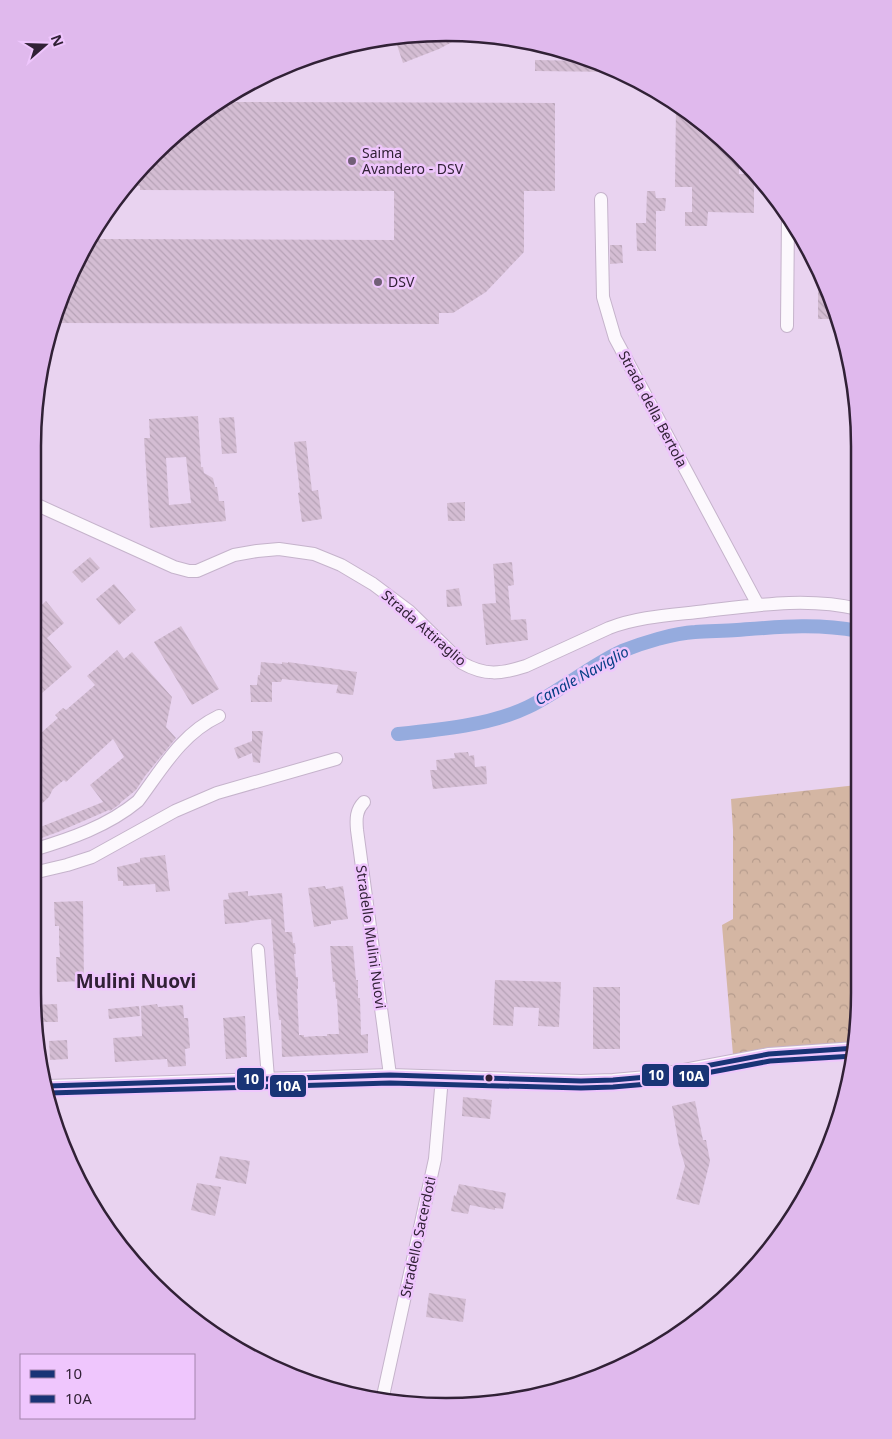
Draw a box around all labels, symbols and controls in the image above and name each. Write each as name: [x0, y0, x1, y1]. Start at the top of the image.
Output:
north arrow: [20, 20, 70, 70]
text: N: [47, 32, 69, 49]
place label: Saima Avandero - DSV: [362, 143, 464, 178]
marker: Saima Avandero - DSV: [346, 155, 358, 167]
place label: DSV: [388, 272, 415, 291]
marker: DSV: [372, 276, 384, 288]
street label: Strada della Bertola: [615, 347, 692, 470]
street label: Strada Attiraglio: [378, 586, 471, 670]
water label: Canale Naviglio: [531, 641, 632, 709]
street label: Stradello Mulini Nuovi: [352, 864, 391, 1010]
district label: Mulini Nuovi: [76, 968, 196, 994]
line badge: 10: [641, 1063, 670, 1087]
line badge: 10A: [672, 1064, 710, 1088]
text: 10: [648, 1065, 664, 1084]
text: 10A: [678, 1066, 704, 1085]
line badge: 10: [236, 1067, 265, 1091]
text: 10: [243, 1069, 259, 1088]
unlabelled marker: [484, 1073, 494, 1083]
line badge: 10A: [269, 1074, 307, 1098]
text: 10A: [275, 1076, 301, 1095]
street label: Stradello Sacerdoti: [395, 1175, 440, 1299]
legend: [20, 1354, 195, 1419]
text: 10: [65, 1363, 82, 1383]
text: 10A: [65, 1388, 92, 1408]

